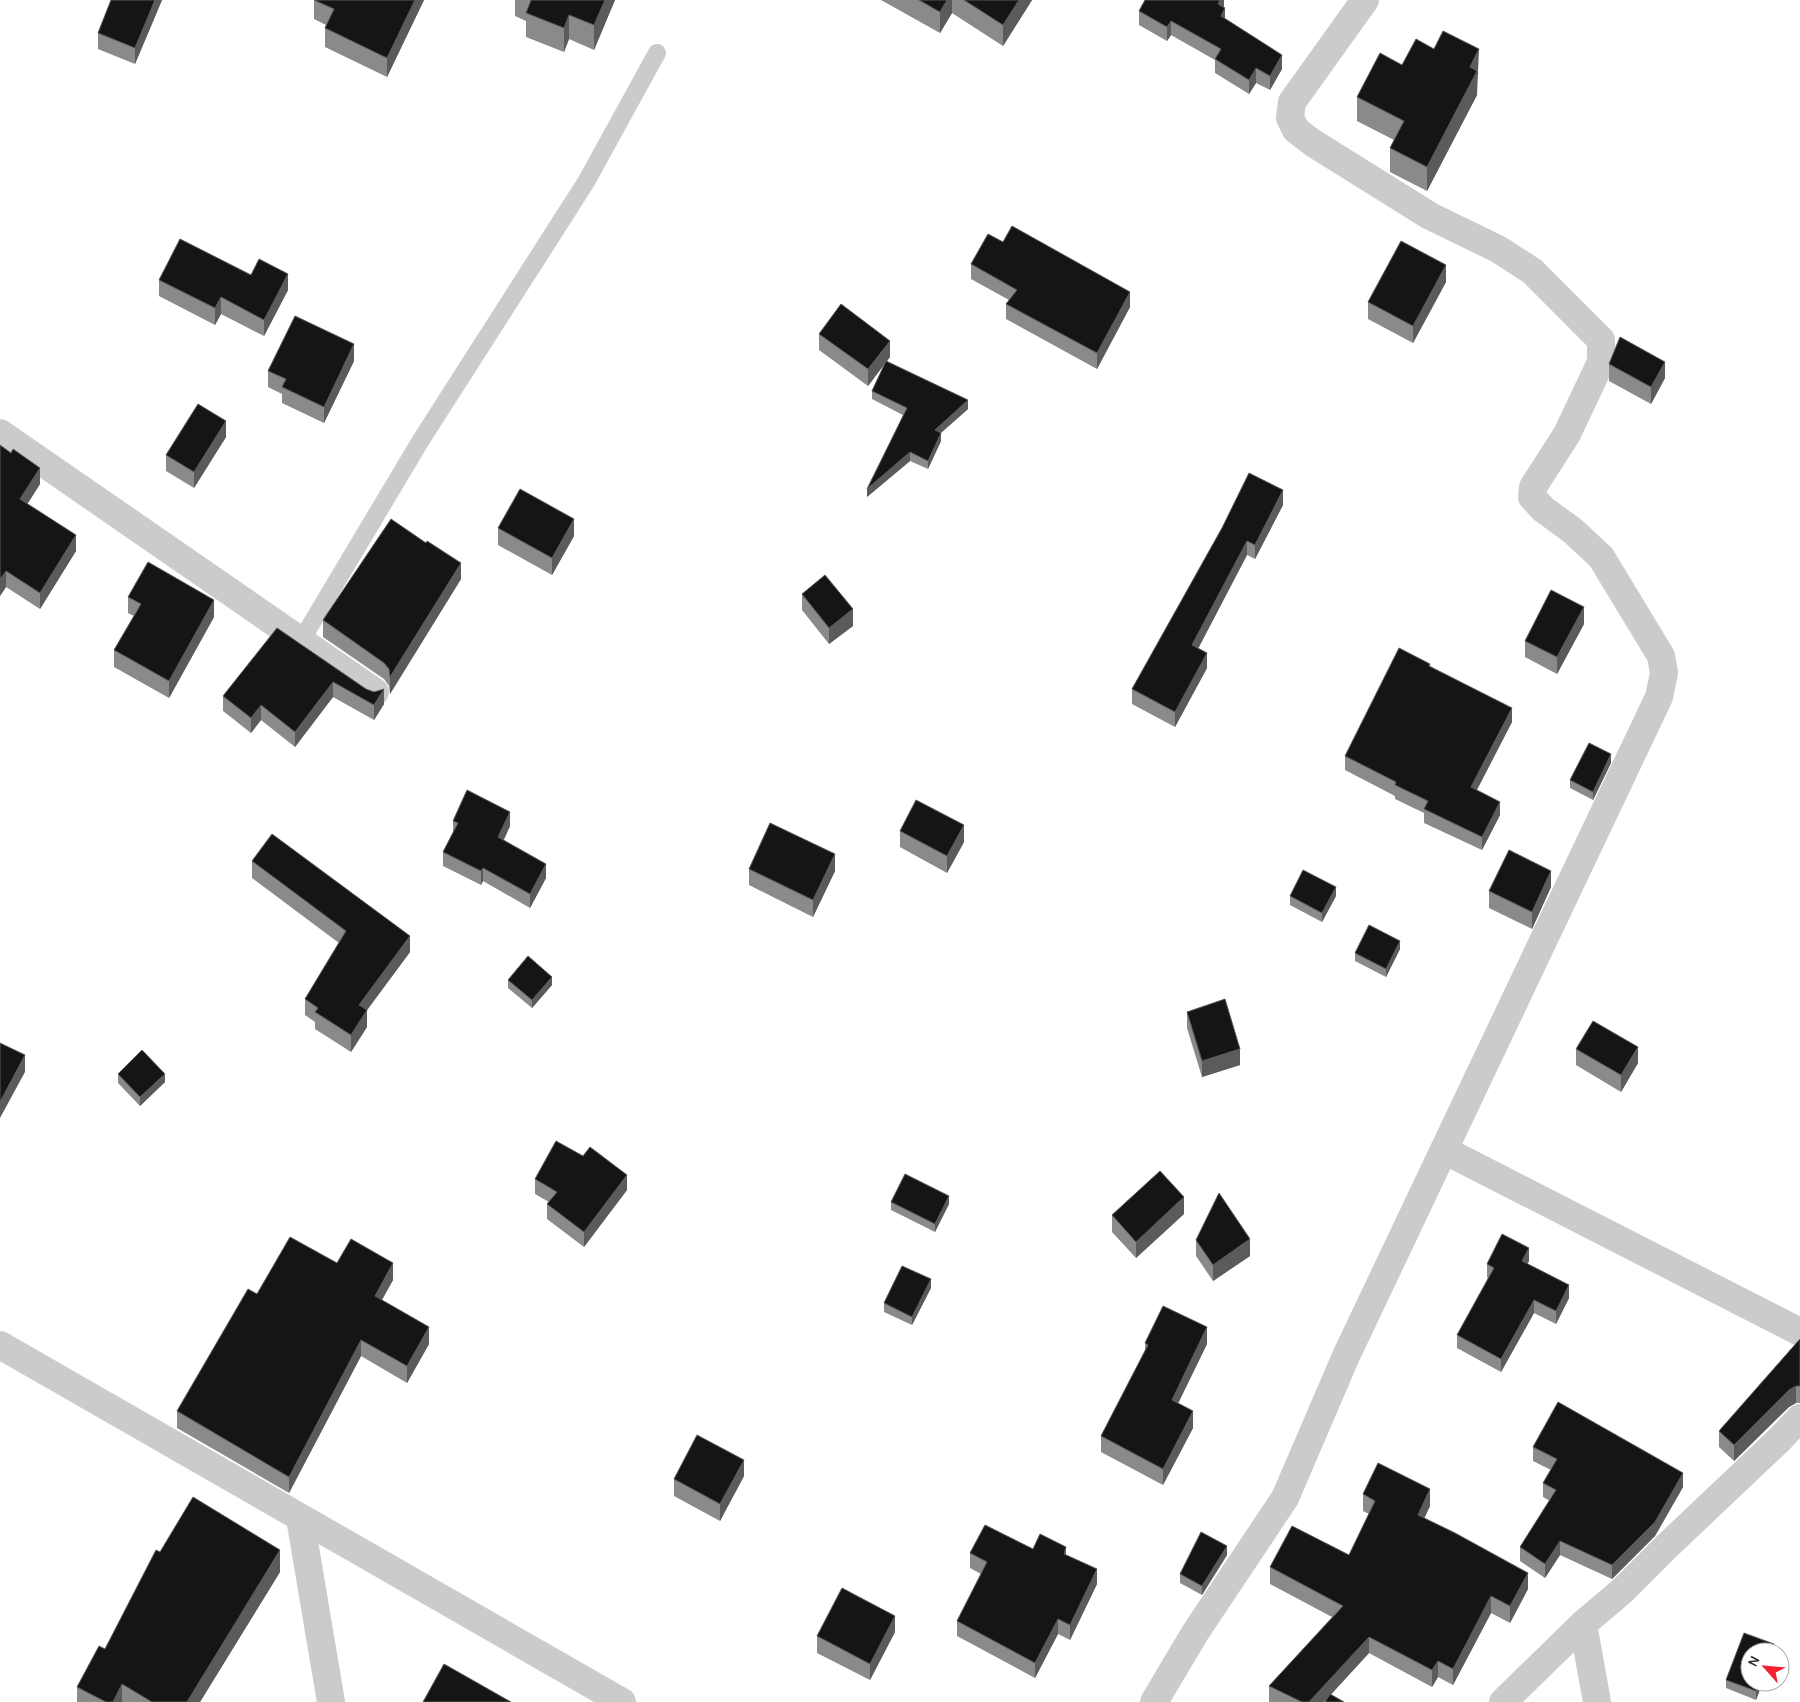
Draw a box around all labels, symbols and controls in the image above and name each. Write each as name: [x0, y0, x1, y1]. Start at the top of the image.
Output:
north arrow: [1740, 1642, 1790, 1692]
text: N: [1744, 1653, 1764, 1670]

